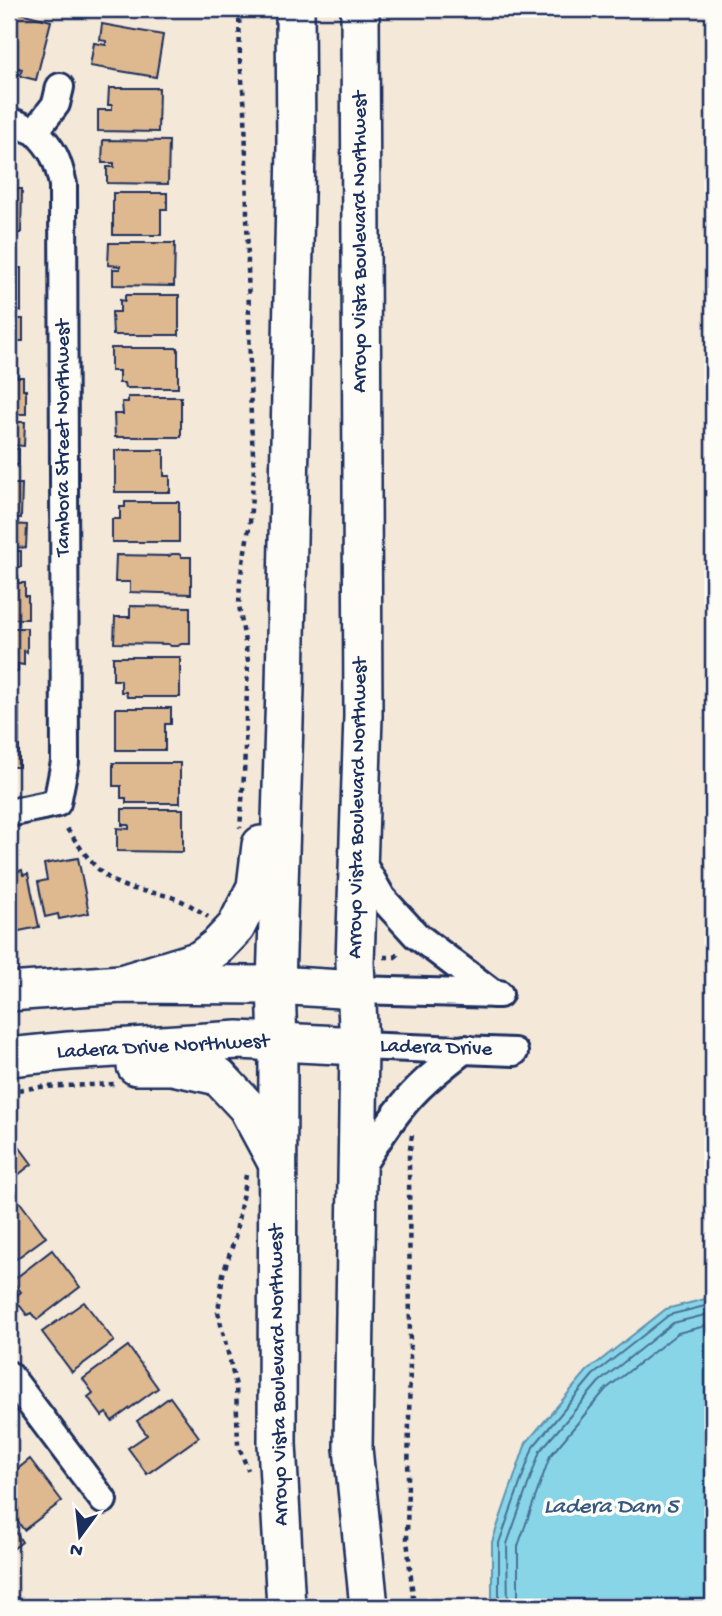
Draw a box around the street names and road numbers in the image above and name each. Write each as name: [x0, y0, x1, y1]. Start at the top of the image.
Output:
street label: Arroyo Vista Boulevard Northwest: [349, 89, 374, 393]
street label: Tambora Street Northwest: [52, 317, 77, 557]
street label: Arroyo Vista Boulevard Northwest: [344, 655, 374, 959]
street label: Ladera Drive Northwest: [56, 1030, 272, 1066]
street label: Ladera Drive: [379, 1035, 494, 1063]
street label: Arroyo Vista Boulevard Northwest: [265, 1222, 295, 1526]

